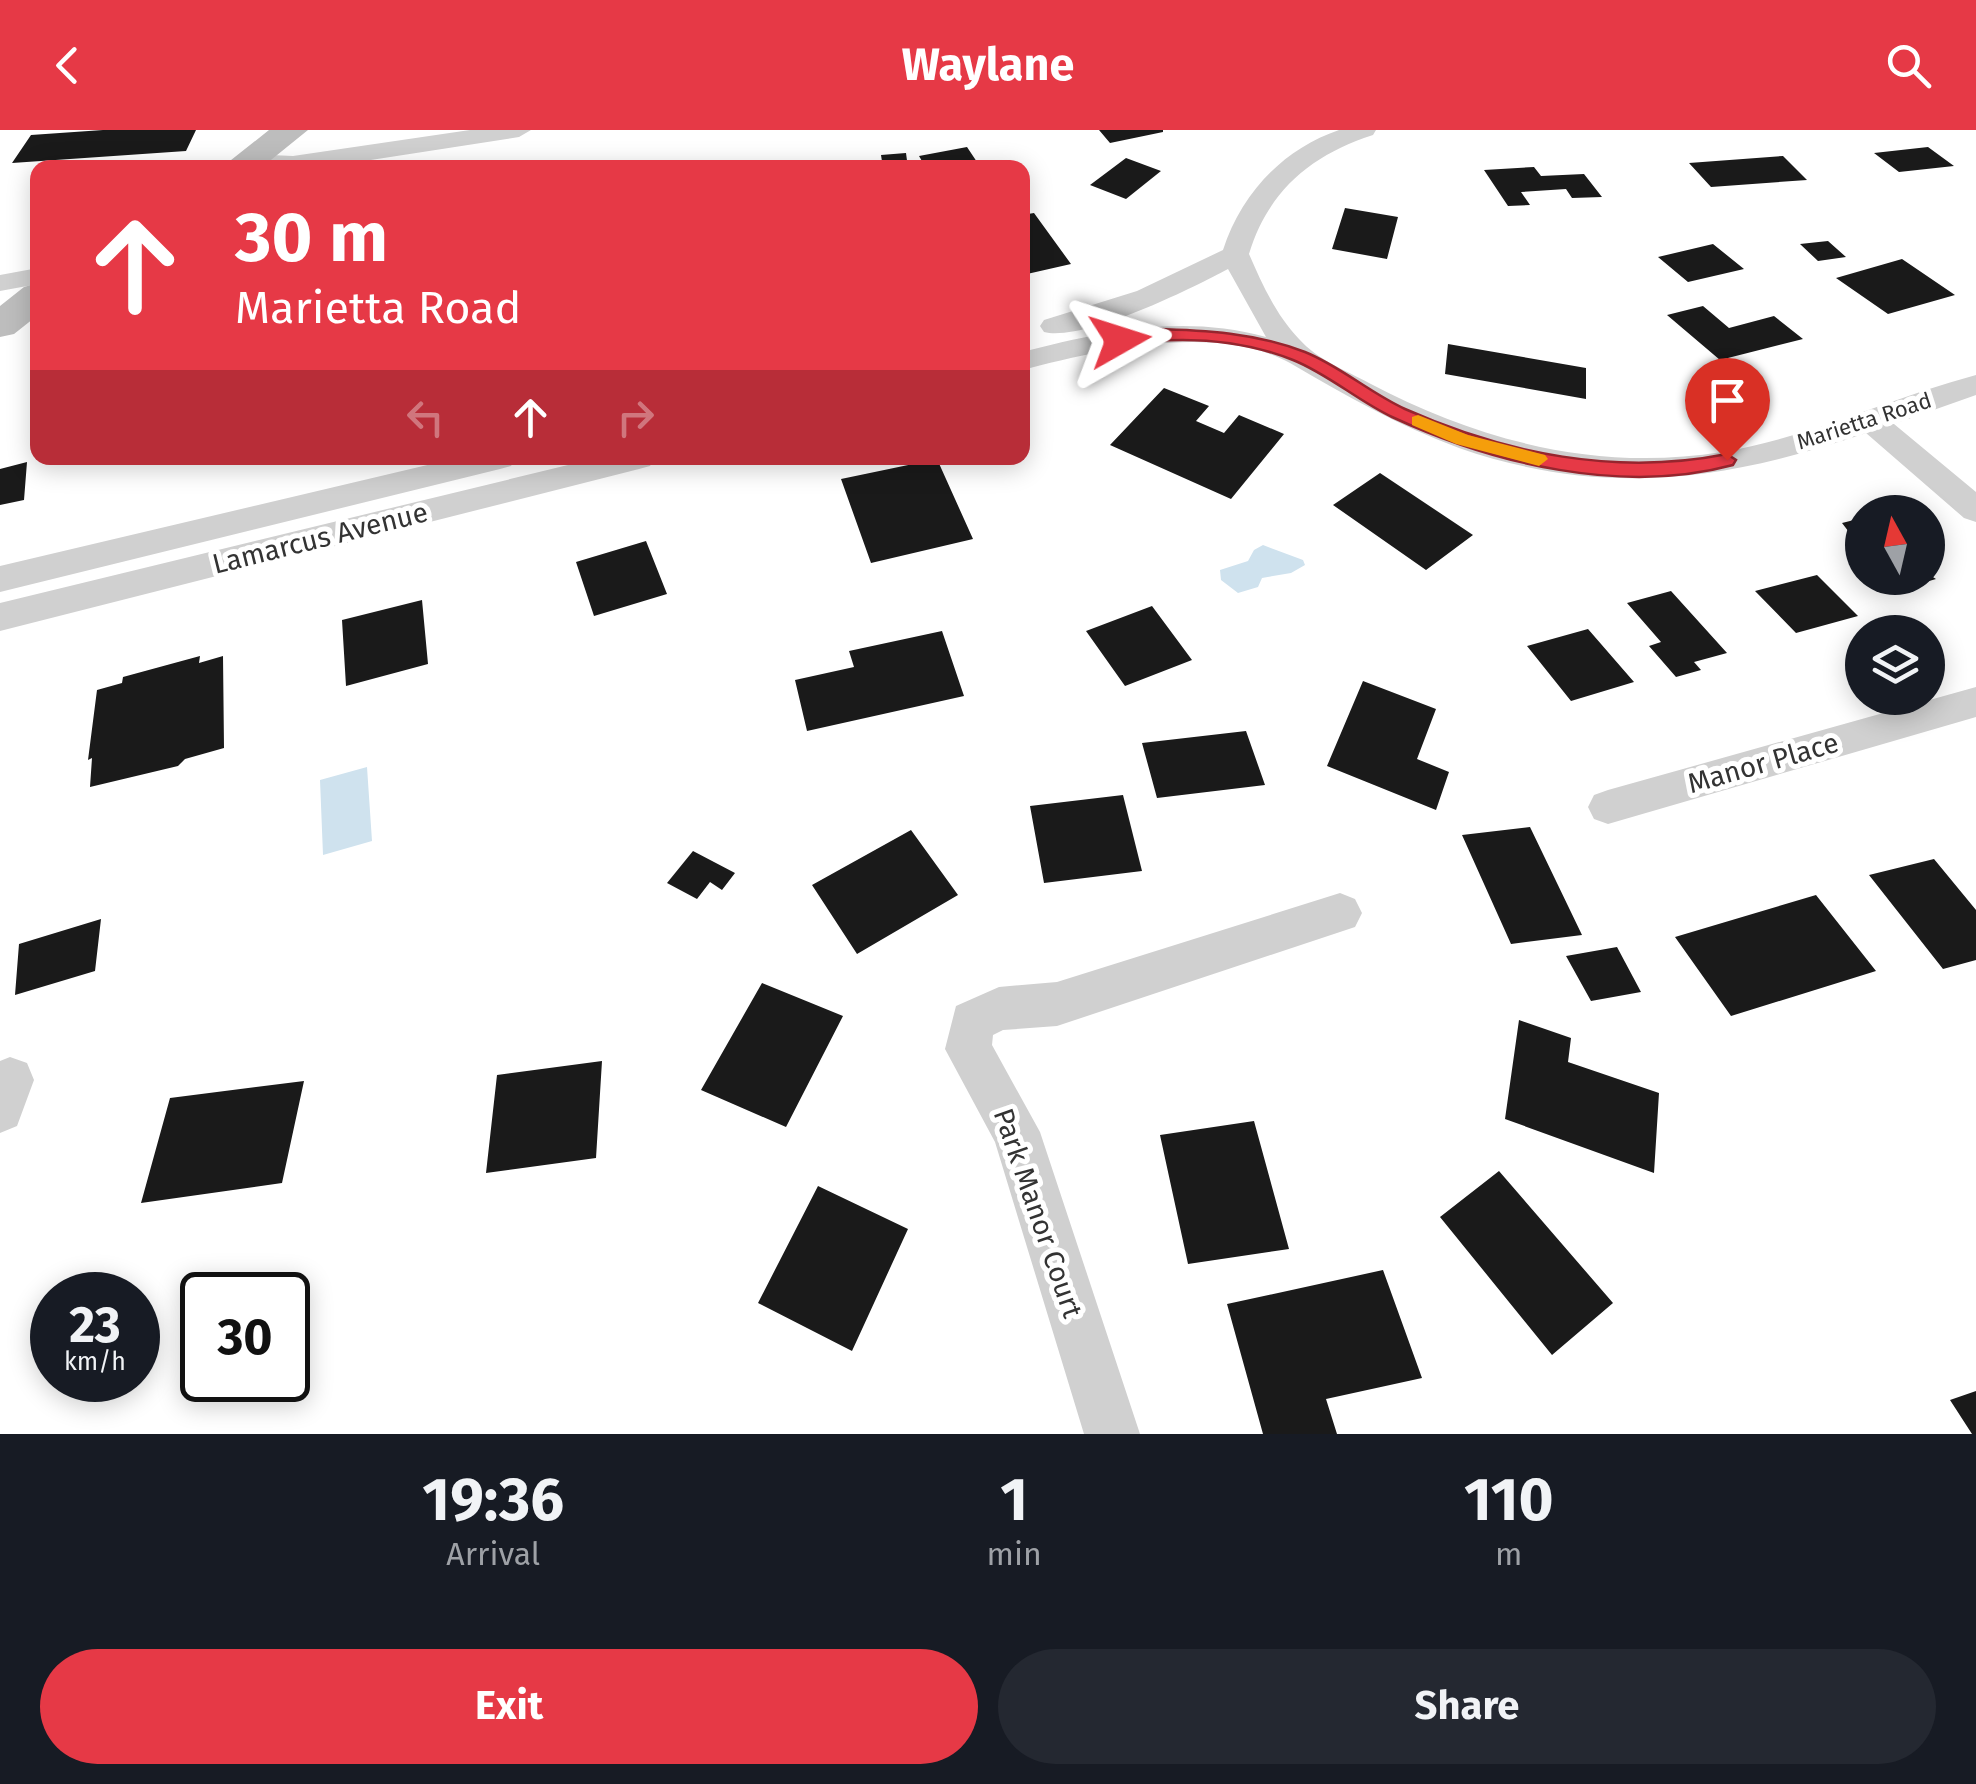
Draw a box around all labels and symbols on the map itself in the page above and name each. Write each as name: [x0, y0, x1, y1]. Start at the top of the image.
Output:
position arrow: [1068, 288, 1172, 392]
pin: [1685, 358, 1770, 461]
street label: Marietta Road: [1793, 387, 1935, 455]
street label: Lamarcus Avenue: [209, 495, 431, 581]
north arrow: [1845, 495, 1945, 595]
street label: Manor Place: [1684, 726, 1842, 800]
street label: Park Manor Court: [987, 1104, 1090, 1323]
speed limit sign: 30: [180, 1272, 310, 1402]

